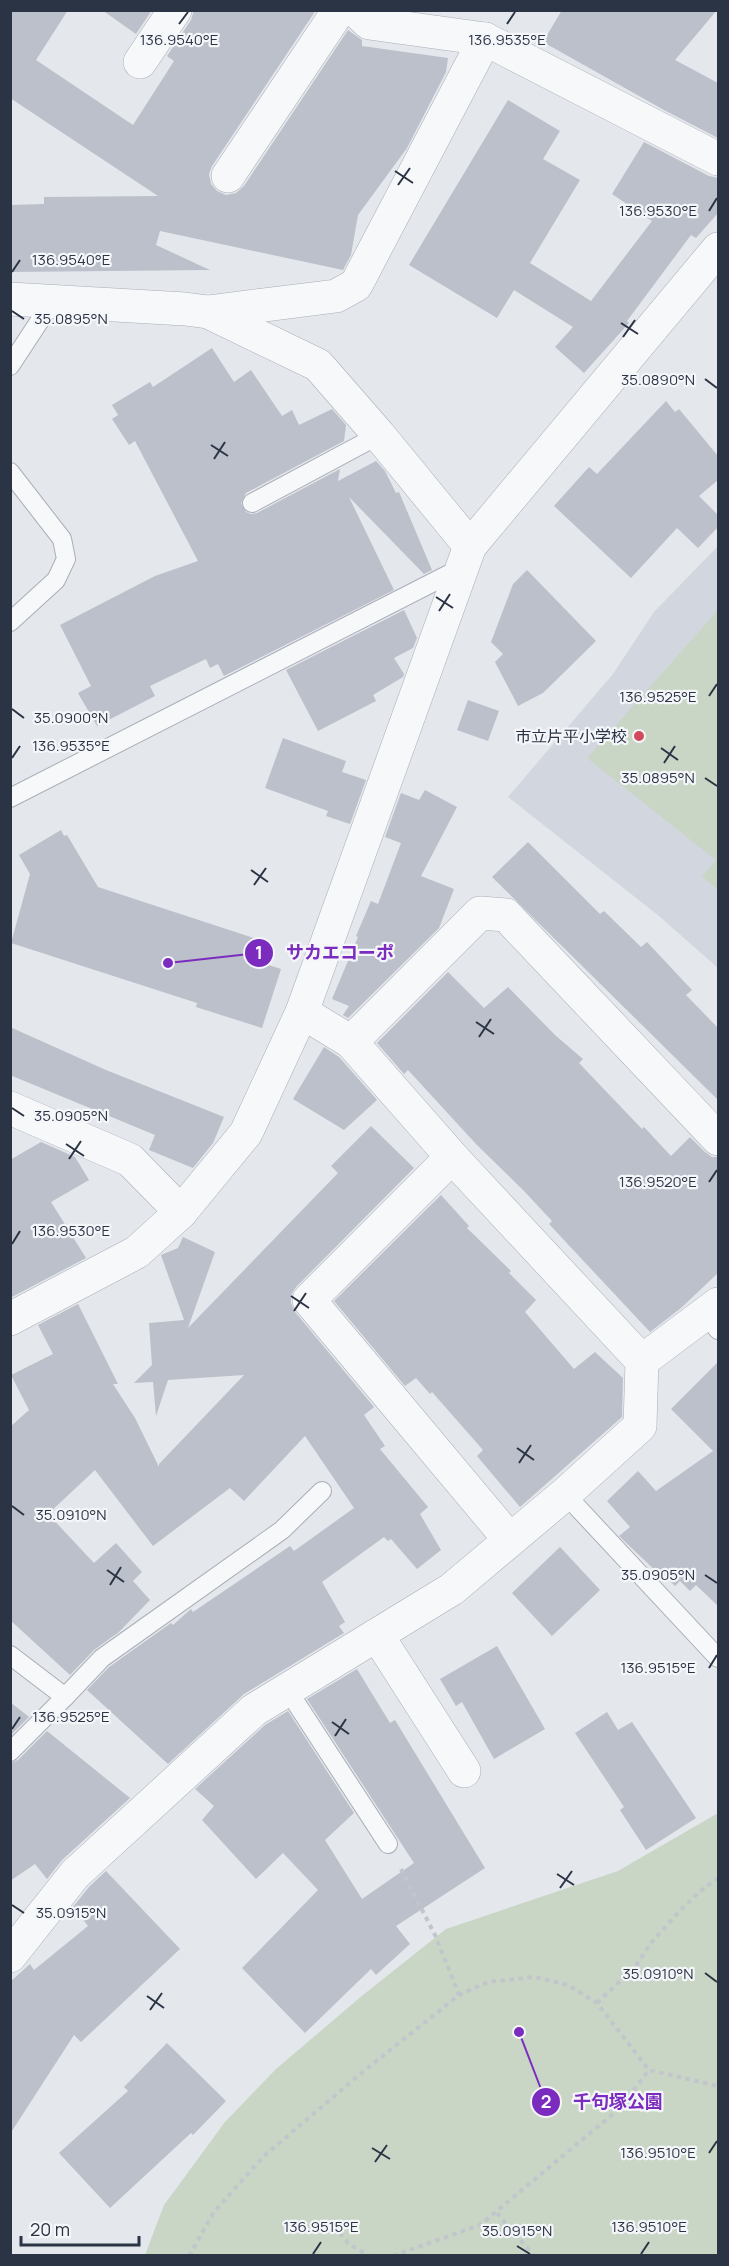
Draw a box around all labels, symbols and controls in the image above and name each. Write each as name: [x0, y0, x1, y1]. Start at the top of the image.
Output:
text: 136.9540°E: [140, 29, 218, 50]
text: 136.9535°E: [468, 29, 546, 50]
text: 136.9530°E: [619, 200, 697, 221]
text: 136.9540°E: [32, 249, 110, 270]
text: 35.0895°N: [34, 308, 108, 329]
text: 35.0890°N: [621, 369, 695, 390]
text: 136.9525°E: [619, 686, 697, 707]
text: 35.0900°N: [34, 707, 108, 728]
place label: 市立片平小学校: [515, 725, 627, 747]
marker: 市立片平小学校: [632, 729, 646, 743]
text: 136.9535°E: [32, 735, 110, 756]
text: 35.0895°N: [621, 767, 695, 788]
callout: サカエコーポ: [244, 935, 406, 971]
text: 1: [255, 940, 263, 964]
text: サカエコーポ: [286, 940, 394, 964]
text: 35.0905°N: [34, 1105, 108, 1126]
text: 136.9520°E: [619, 1171, 697, 1192]
text: 136.9530°E: [32, 1220, 110, 1241]
text: 35.0910°N: [35, 1504, 107, 1525]
text: 35.0905°N: [621, 1564, 695, 1585]
text: 136.9515°E: [620, 1657, 696, 1678]
text: 136.9525°E: [32, 1706, 110, 1727]
text: 35.0915°N: [36, 1902, 106, 1923]
text: 35.0910°N: [622, 1963, 694, 1984]
callout: 千句塚公園: [531, 2084, 675, 2120]
text: 2: [541, 2089, 551, 2113]
text: 千句塚公園: [573, 2089, 663, 2113]
text: 136.9510°E: [620, 2142, 696, 2163]
scale bar: [21, 2209, 140, 2247]
text: 136.9515°E: [283, 2216, 359, 2237]
text: 136.9510°E: [611, 2216, 687, 2237]
text: 20 m: [30, 2217, 70, 2241]
text: 35.0915°N: [482, 2220, 552, 2241]

